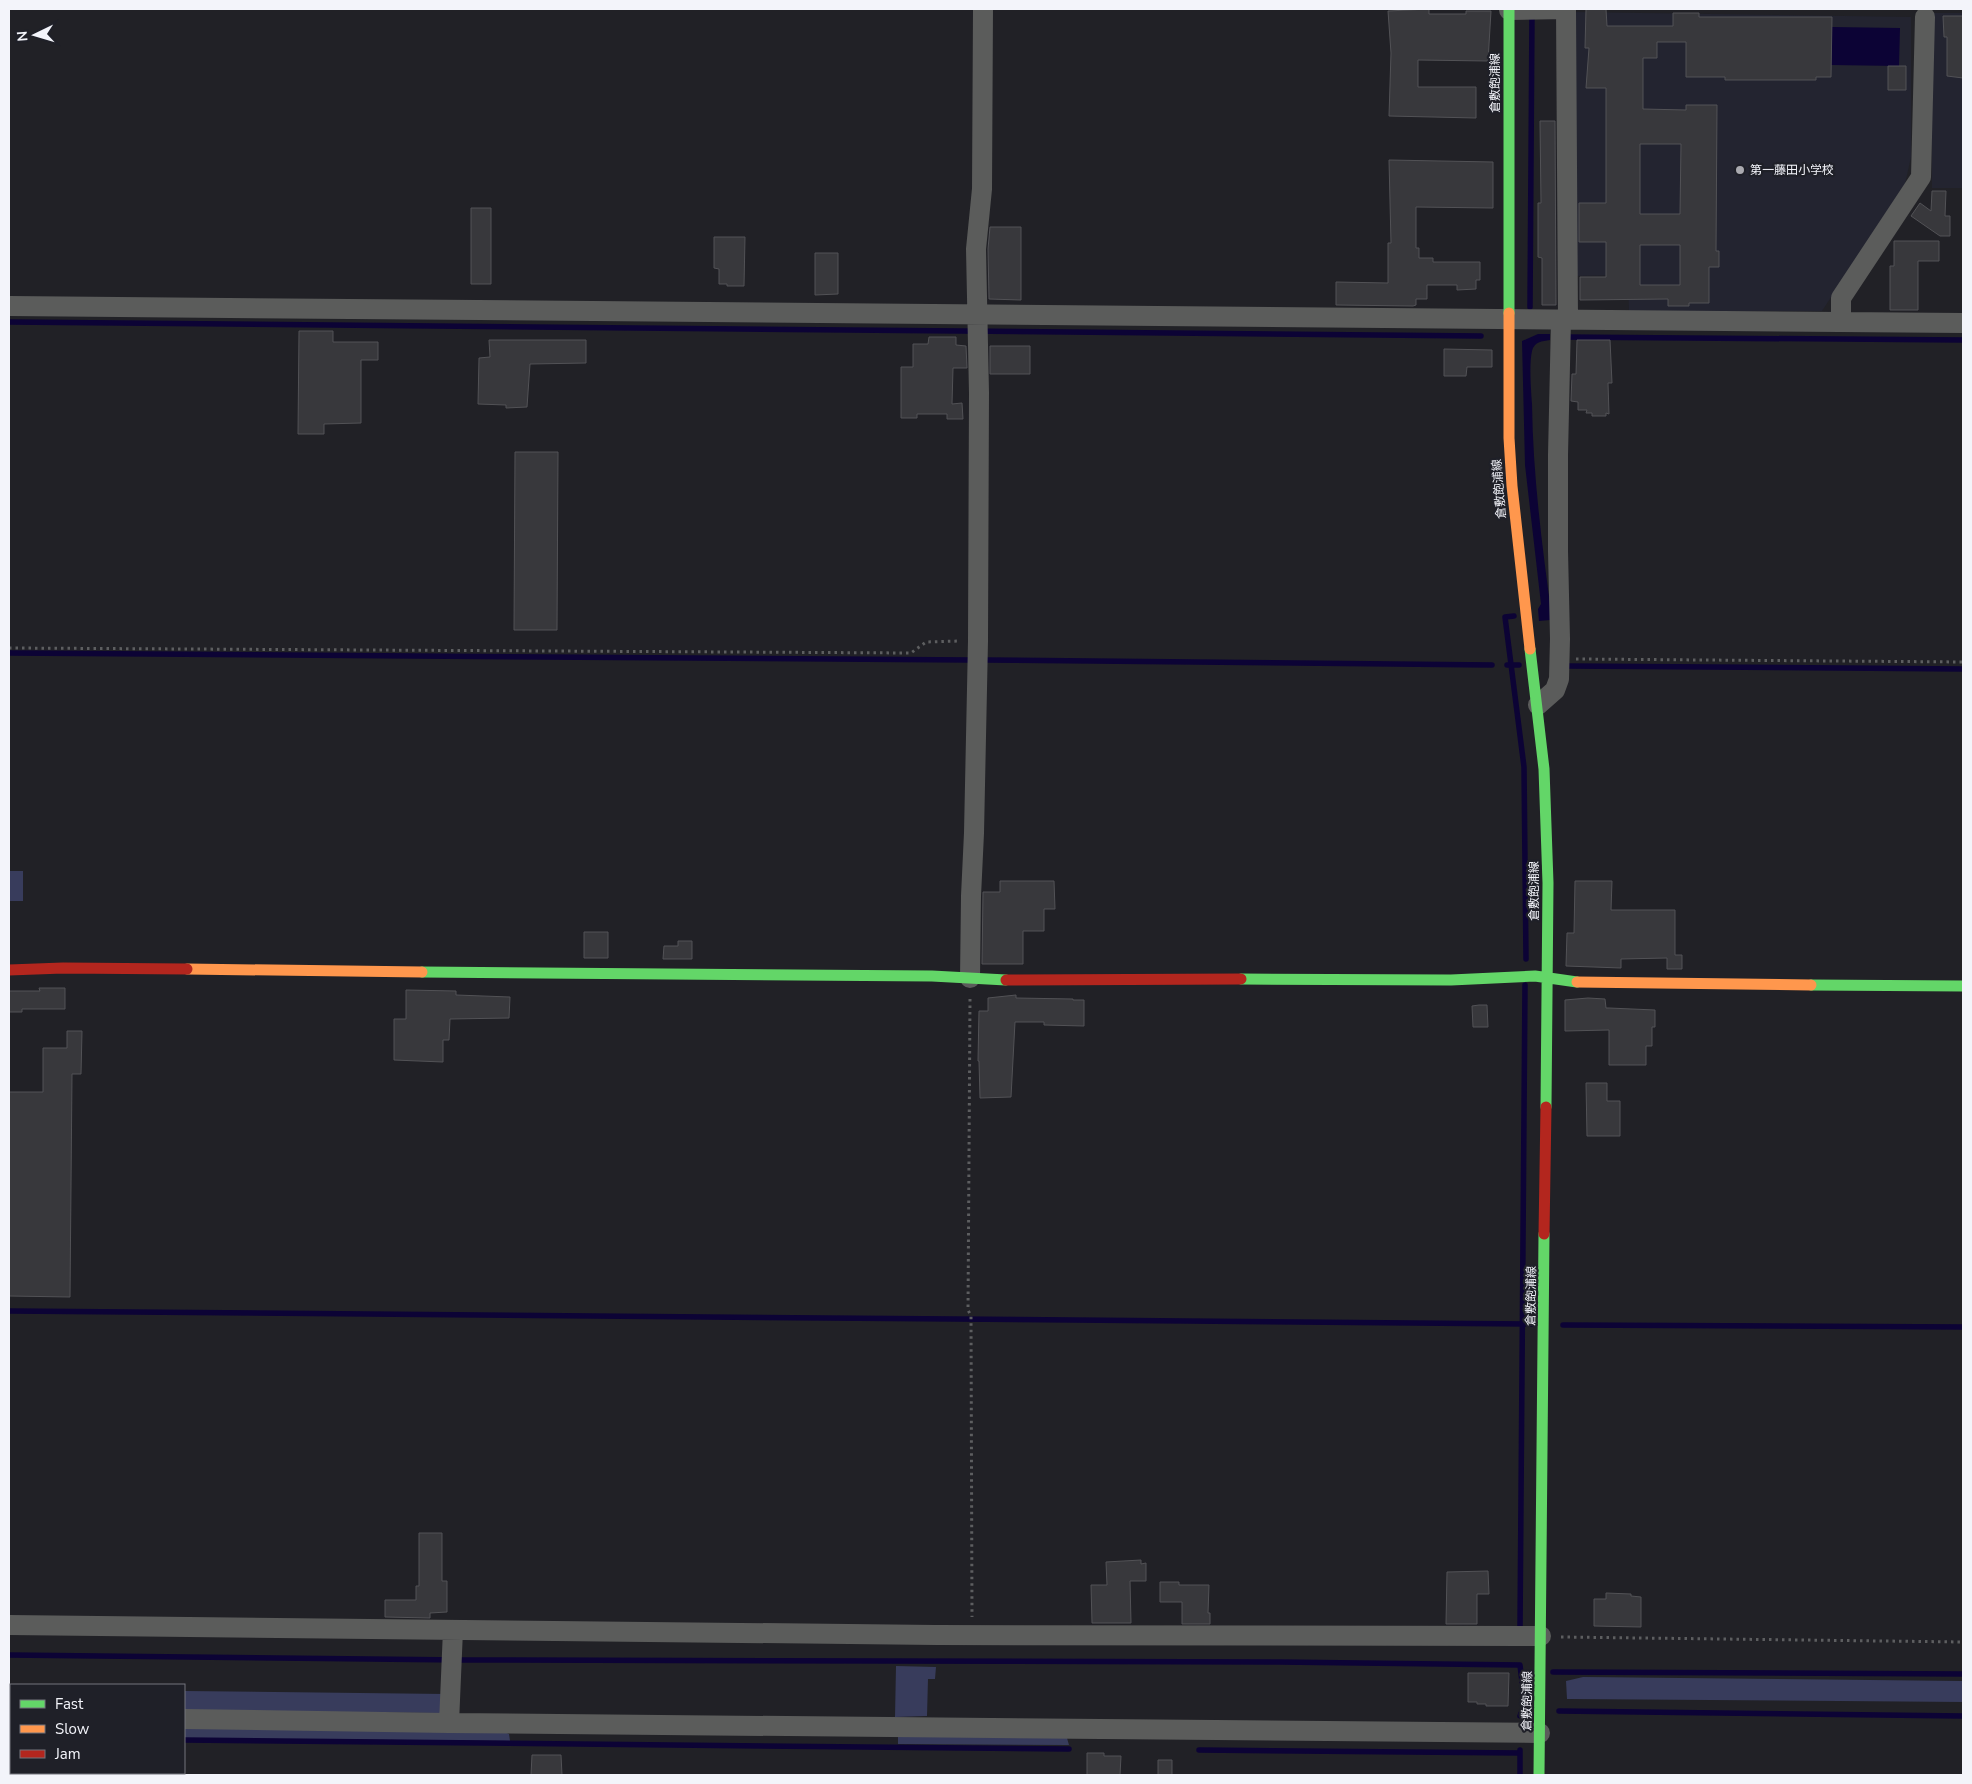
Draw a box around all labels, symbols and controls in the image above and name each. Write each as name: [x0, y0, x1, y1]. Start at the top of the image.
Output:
north arrow: [10, 10, 60, 60]
text: N: [13, 30, 32, 42]
street label: 倉敷飽浦線: [1487, 53, 1503, 113]
place label: 第一藤田小学校: [1750, 162, 1834, 178]
marker: 第一藤田小学校: [1734, 164, 1746, 176]
street label: 倉敷飽浦線: [1488, 458, 1510, 520]
street label: 倉敷飽浦線: [1526, 861, 1542, 921]
street label: 倉敷飽浦線: [1522, 1266, 1540, 1326]
street label: 倉敷飽浦線: [1518, 1671, 1536, 1731]
legend: [10, 1684, 185, 1774]
text: Fast: [55, 1694, 84, 1714]
text: Slow: [55, 1719, 90, 1739]
text: Jam: [54, 1744, 81, 1764]

